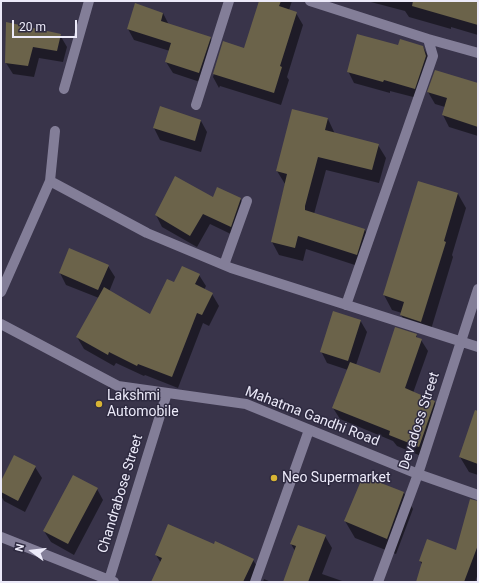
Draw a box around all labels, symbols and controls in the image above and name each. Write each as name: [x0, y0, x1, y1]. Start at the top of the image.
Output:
scale bar: [14, 12, 79, 38]
text: 20 m: [19, 20, 46, 34]
street label: Devadoss Street: [396, 370, 444, 472]
street label: Mahatma Gandhi Road: [242, 384, 382, 450]
place label: Lakshmi Automobile: [107, 388, 179, 420]
marker: Lakshmi Automobile: [94, 399, 104, 409]
street label: Chandrabose Street: [95, 433, 147, 555]
place label: Neo Supermarket: [282, 470, 391, 486]
marker: Neo Supermarket: [269, 473, 279, 483]
north arrow: [12, 531, 52, 571]
text: N: [13, 542, 27, 553]

